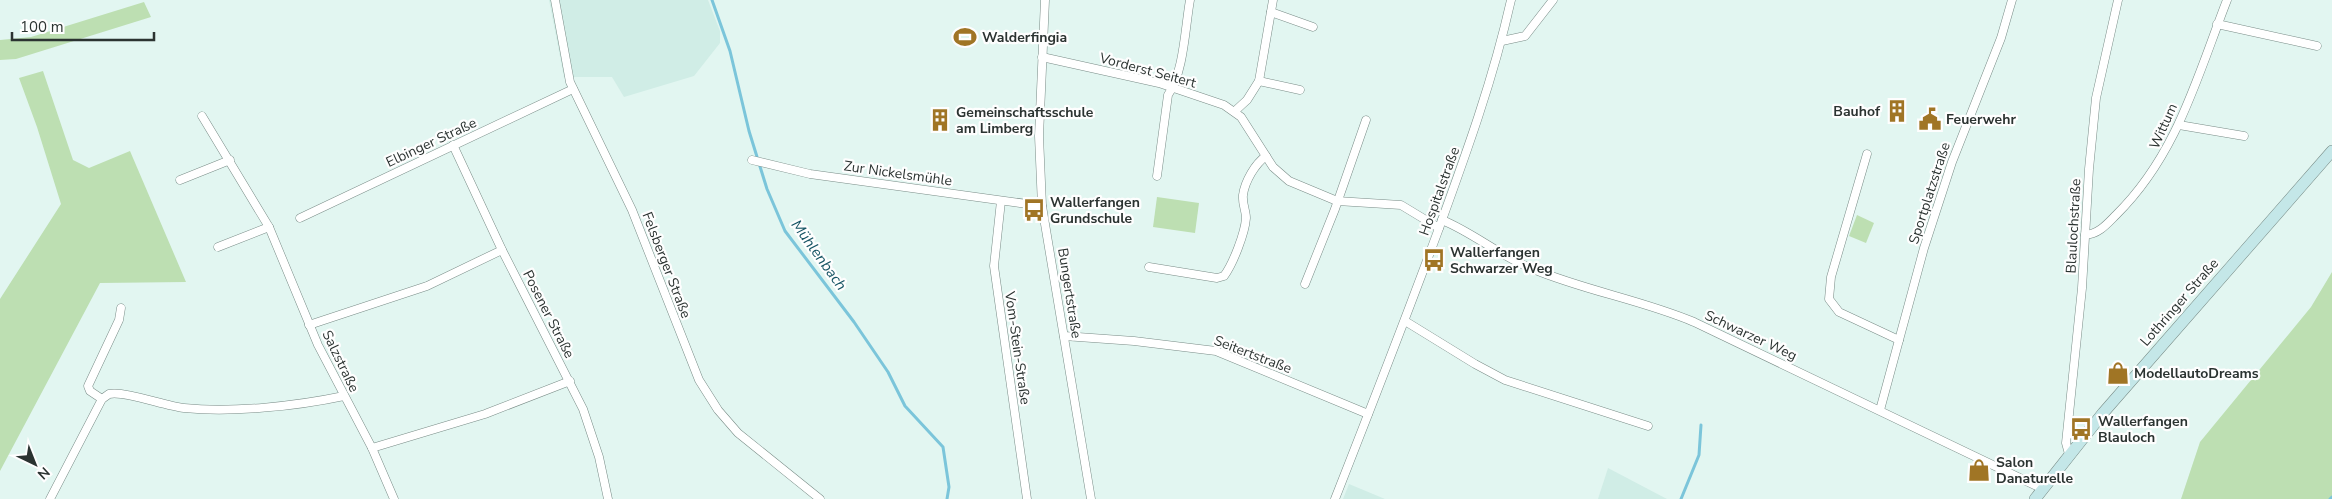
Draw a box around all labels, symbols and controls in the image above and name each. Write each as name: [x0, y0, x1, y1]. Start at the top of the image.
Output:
scale bar: [12, 10, 155, 42]
text: 100 m: [20, 17, 64, 37]
sports icon: Walderfingia: [952, 24, 978, 50]
place label: Walderfingia: [982, 28, 1067, 47]
street label: Vorderst Seitert: [1097, 48, 1198, 93]
building icon: Bauhof: [1884, 98, 1910, 124]
street label: Wittum: [2145, 100, 2182, 152]
place label: Bauhof: [1833, 102, 1881, 121]
place label: Gemeinschaftsschule am Limberg: [956, 103, 1094, 138]
public building icon: Feuerwehr: [1917, 106, 1943, 132]
building icon: Gemeinschaftsschule am Limberg: [927, 107, 953, 133]
place label: Feuerwehr: [1946, 110, 2016, 129]
street label: Elbinger Straße: [383, 113, 480, 172]
street label: Sportplatzstraße: [1904, 140, 1955, 246]
street label: Hospitalstraße: [1415, 144, 1464, 238]
street label: Zur Nickelsmühle: [843, 156, 953, 190]
street label: Blaulochstraße: [2062, 178, 2085, 274]
place label: Wallerfangen Grundschule: [1050, 193, 1140, 228]
bus stop icon: Wallerfangen Grundschule: [1021, 197, 1047, 223]
street label: Felsberger Straße: [638, 209, 696, 321]
water label: Mühlenbach: [787, 216, 851, 294]
place label: Wallerfangen Schwarzer Weg: [1450, 243, 1553, 278]
street label: Bungertstraße: [1053, 247, 1086, 340]
bus stop icon: Wallerfangen Schwarzer Weg: [1421, 247, 1447, 273]
street label: Lothringer Straße: [2136, 254, 2223, 350]
street label: Posener Straße: [518, 267, 579, 362]
street label: Vom-Stein-Straße: [1000, 289, 1035, 406]
street label: Schwarzer Weg: [1702, 306, 1800, 365]
street label: Salzstraße: [317, 327, 364, 395]
street label: Seitertstraße: [1211, 331, 1294, 378]
shop icon: ModellautoDreams: [2105, 360, 2131, 386]
place label: ModellautoDreams: [2134, 364, 2259, 383]
place label: Wallerfangen Blauloch: [2098, 412, 2188, 447]
bus stop icon: Wallerfangen Blauloch: [2068, 416, 2094, 442]
north arrow: [10, 439, 60, 489]
place label: Salon Danaturelle: [1996, 453, 2073, 488]
shop icon: Salon Danaturelle: [1966, 457, 1992, 483]
text: N: [33, 463, 54, 484]

